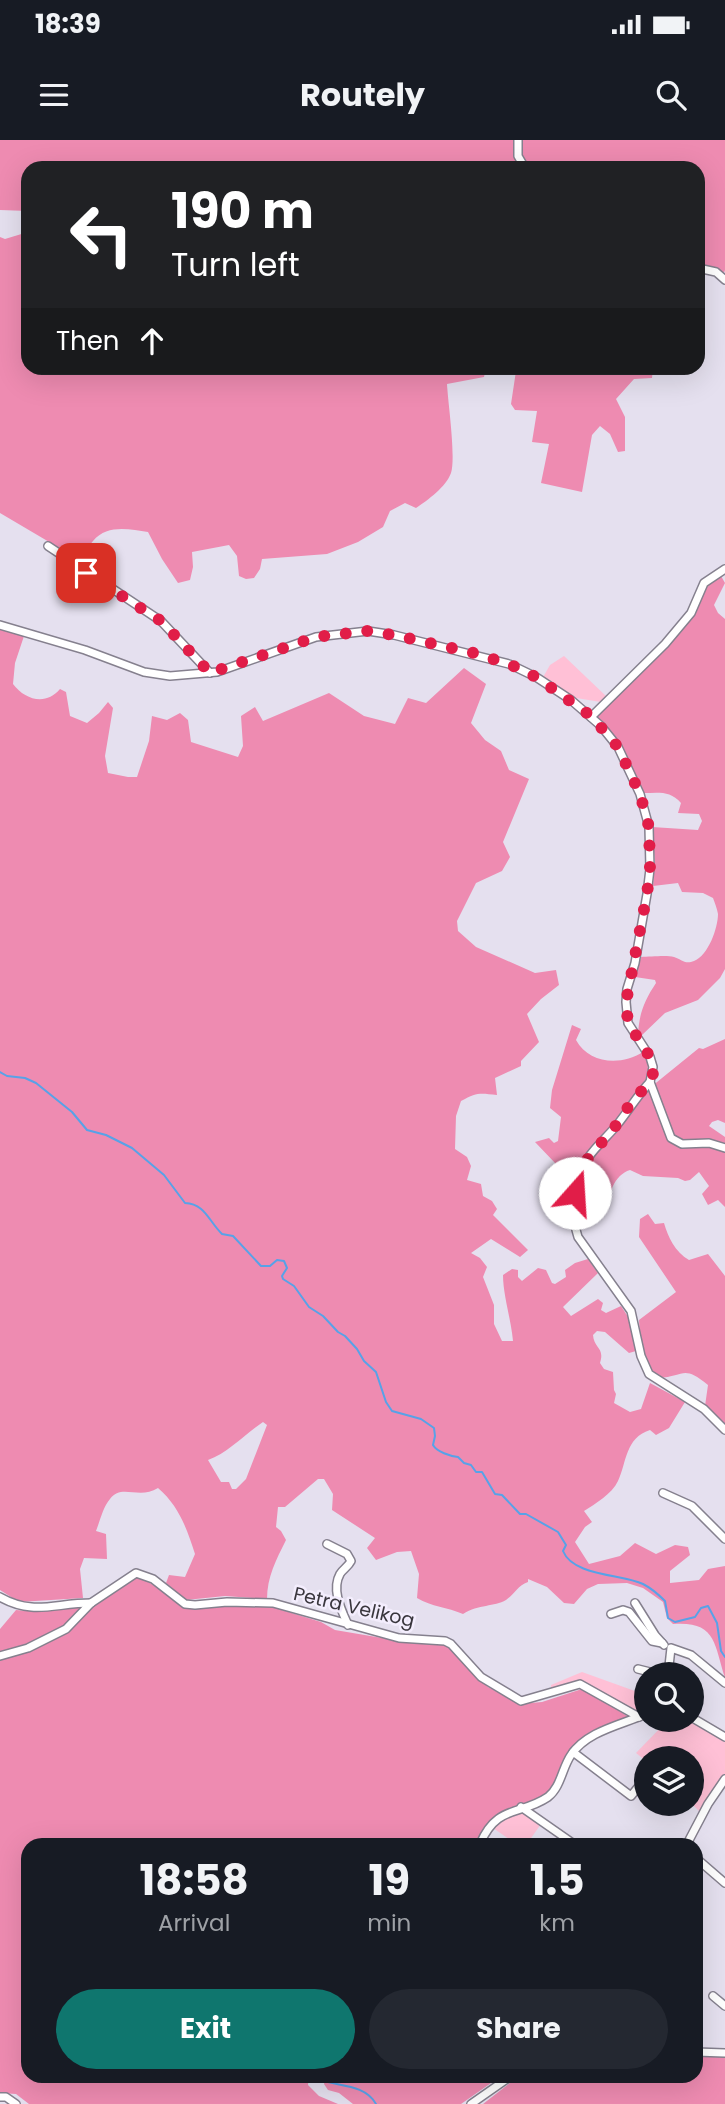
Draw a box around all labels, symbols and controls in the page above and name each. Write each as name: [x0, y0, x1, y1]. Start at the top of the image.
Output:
text: 18:39: [35, 6, 101, 42]
text: Routely: [300, 72, 425, 117]
icon: menu: [35, 76, 73, 114]
icon: search: [652, 76, 690, 114]
text: 190 m: [171, 177, 314, 245]
icon: left: [56, 189, 147, 280]
text: Turn left: [171, 242, 300, 287]
icon: ahead: [133, 322, 171, 360]
text: Then: [56, 323, 119, 359]
pin: [56, 543, 116, 603]
icon: arrive: [67, 554, 105, 592]
position arrow: [538, 1156, 612, 1230]
street label: Petra Velikog: [291, 1580, 417, 1634]
map controls: [634, 1662, 704, 1816]
button: search: [634, 1662, 704, 1732]
button: layers: [634, 1746, 704, 1816]
text: 18:58: [139, 1851, 249, 1910]
text: 19: [368, 1851, 410, 1910]
text: 1.5: [530, 1851, 585, 1910]
text: Arrival: [158, 1907, 230, 1939]
text: min: [367, 1907, 411, 1939]
text: km: [539, 1907, 575, 1939]
button: Exit: [56, 1989, 355, 2069]
button: Share: [369, 1989, 668, 2069]

